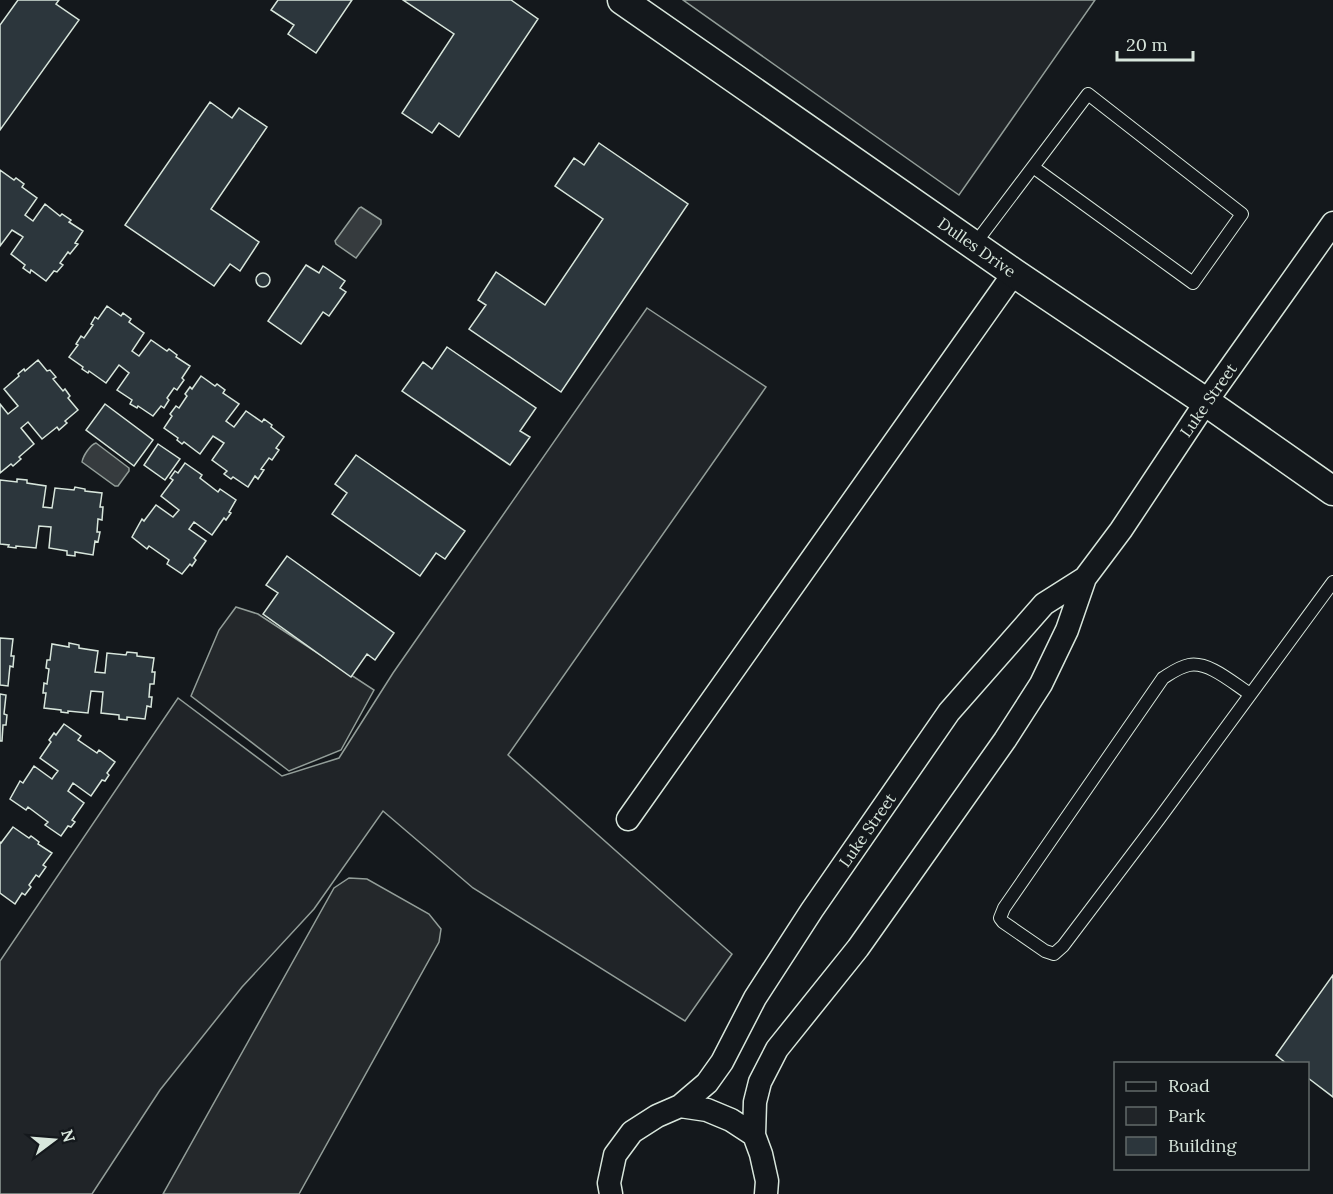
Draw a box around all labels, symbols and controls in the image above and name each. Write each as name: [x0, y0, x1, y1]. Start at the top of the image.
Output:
scale bar: [1117, 24, 1194, 62]
text: 20 m: [1126, 33, 1168, 56]
street label: Dulles Drive: [934, 213, 1020, 281]
street label: Luke Street: [1175, 359, 1241, 441]
street label: Luke Street: [834, 789, 900, 871]
legend: [1114, 1062, 1309, 1170]
text: Road: [1168, 1074, 1210, 1097]
text: Park: [1168, 1104, 1206, 1127]
north arrow: [24, 1110, 84, 1170]
text: N: [57, 1127, 80, 1145]
text: Building: [1168, 1134, 1238, 1157]

